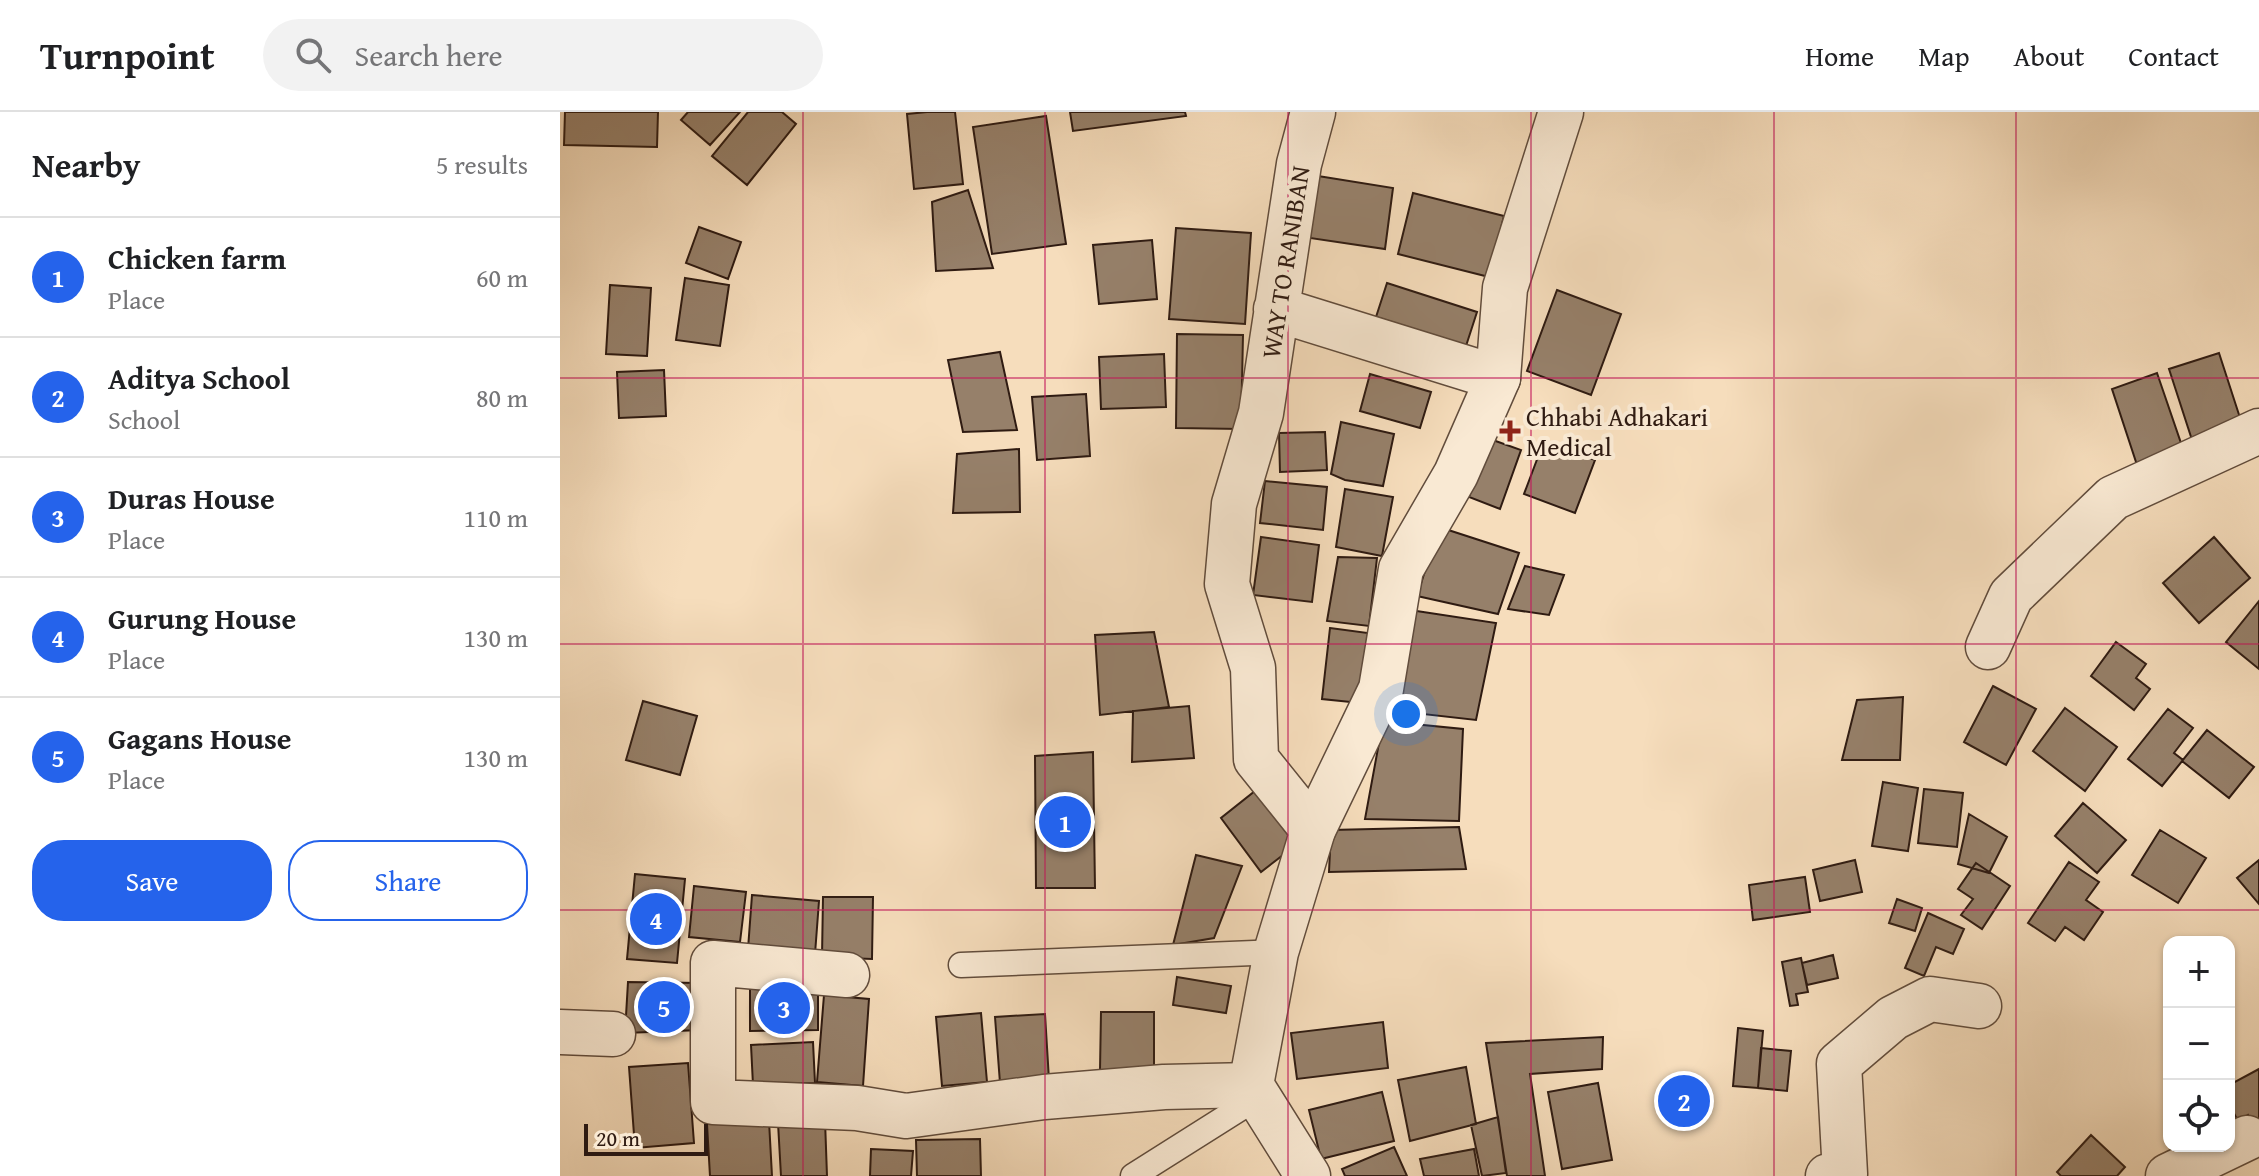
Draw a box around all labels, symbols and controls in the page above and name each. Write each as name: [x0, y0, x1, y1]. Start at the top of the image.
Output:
search box: [263, 19, 823, 91]
text: Turnpoint: [40, 27, 215, 83]
icon: search: [291, 33, 335, 77]
text: Search here: [355, 33, 503, 77]
text: Home: [1805, 35, 1874, 76]
text: Map: [1918, 35, 1970, 76]
text: About: [2014, 35, 2084, 76]
text: Contact: [2128, 35, 2219, 76]
text: Nearby: [32, 140, 141, 189]
text: 5 results: [436, 145, 528, 184]
street label: WAY TO RANIBAN: [1251, 163, 1319, 361]
text: Chicken farm: [108, 236, 286, 280]
text: 1: [51, 258, 65, 297]
text: 60 m: [476, 258, 528, 297]
text: Place: [108, 280, 165, 319]
text: Aditya School: [108, 356, 290, 400]
text: 2: [51, 378, 65, 417]
text: 80 m: [476, 378, 528, 417]
place label: Chhabi Adhakari Medical: [1526, 397, 1708, 466]
text: School: [108, 400, 180, 439]
marker: Chhabi Adhakari Medical: [1501, 422, 1519, 440]
text: Duras House: [108, 476, 275, 520]
text: 3: [51, 498, 65, 537]
text: 110 m: [463, 498, 528, 537]
text: Place: [108, 520, 165, 559]
text: Gurung House: [108, 596, 296, 640]
text: 4: [51, 618, 65, 657]
text: 130 m: [463, 618, 528, 657]
text: Place: [108, 640, 165, 679]
your location: [1386, 694, 1426, 734]
text: Gagans House: [108, 716, 292, 760]
text: 5: [51, 738, 65, 777]
text: 130 m: [463, 738, 528, 777]
text: Place: [108, 760, 165, 799]
pin: 1: [1039, 792, 1091, 852]
button: Save: [32, 840, 272, 921]
button: Share: [288, 840, 528, 921]
pin: 4: [630, 889, 682, 949]
map controls: [2163, 936, 2235, 1152]
button: +: [2163, 936, 2235, 1008]
pin: 5: [638, 977, 690, 1037]
pin: 3: [758, 978, 810, 1038]
button: −: [2163, 1008, 2235, 1080]
pin: 2: [1658, 1071, 1710, 1131]
button: locate: [2163, 1080, 2235, 1152]
scale bar: [584, 1120, 708, 1156]
text: 20 m: [596, 1122, 640, 1154]

